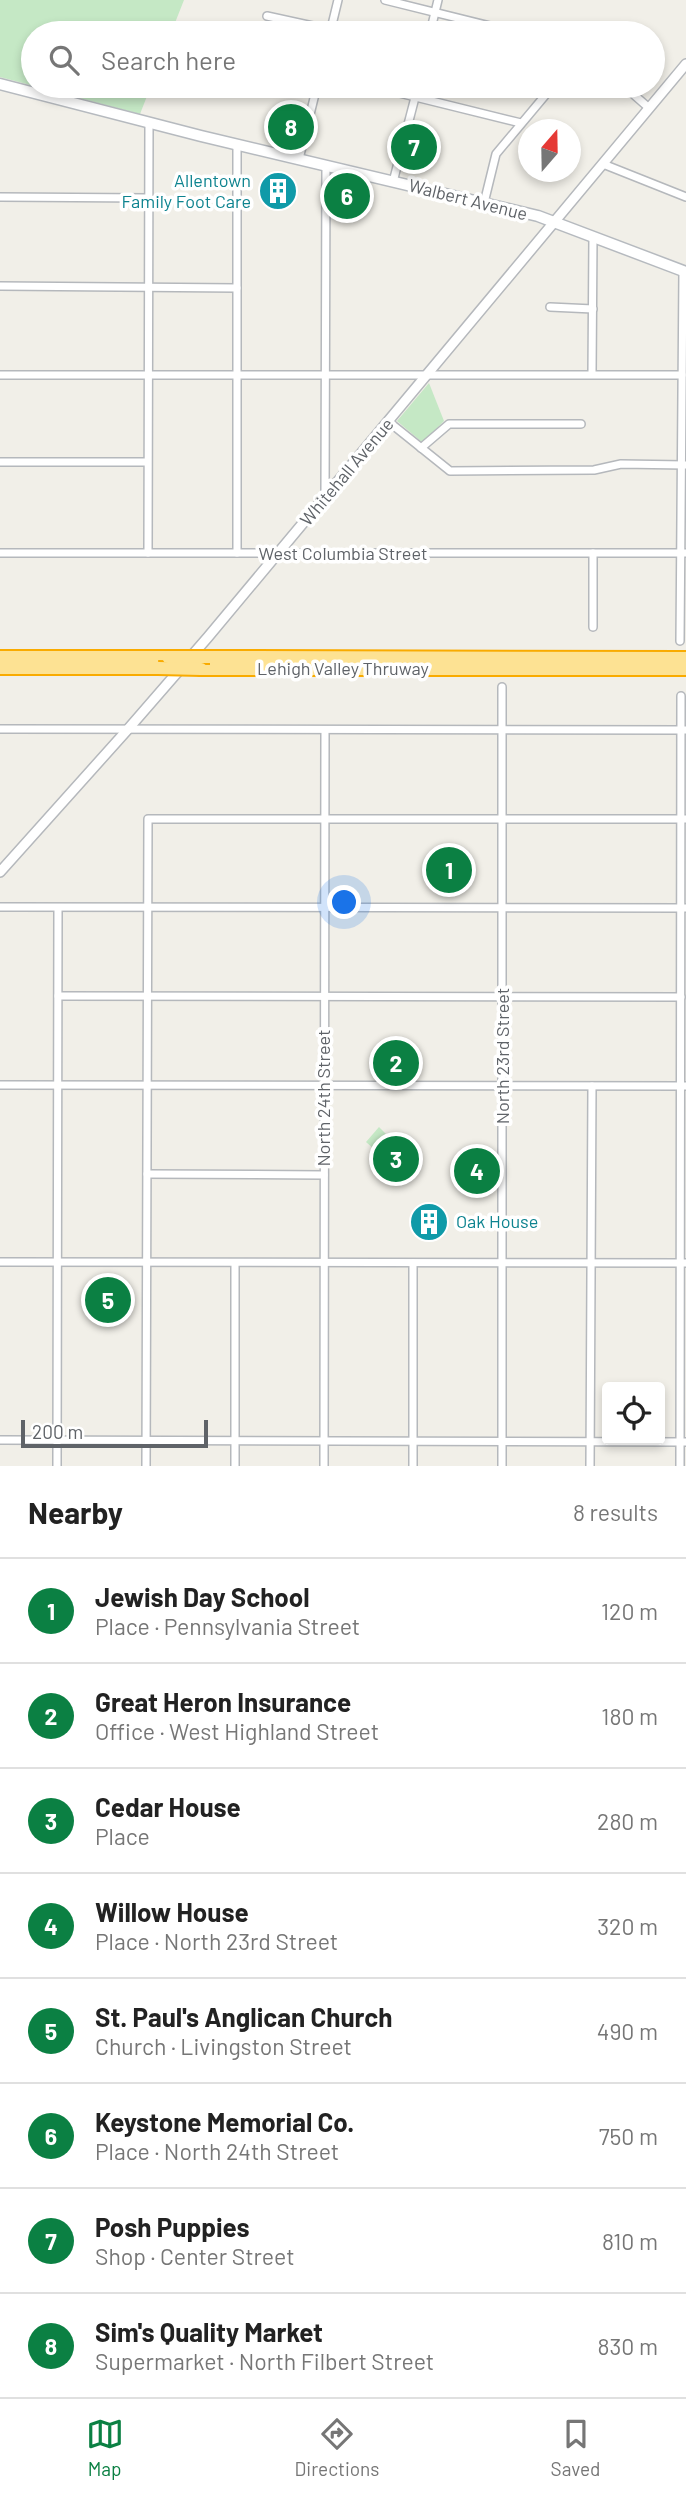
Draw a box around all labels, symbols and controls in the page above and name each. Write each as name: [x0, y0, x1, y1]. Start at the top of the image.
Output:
search box: [21, 21, 665, 98]
icon: search: [45, 41, 83, 79]
text: Search here: [101, 44, 236, 75]
pin: 8: [268, 101, 314, 153]
north arrow: [518, 119, 581, 182]
pin: 7: [391, 121, 437, 173]
place label: Allentown Family Foot Care: [121, 169, 251, 212]
building icon: Allentown Family Foot Care: [257, 170, 299, 212]
pin: 6: [324, 170, 370, 222]
street label: Walbert Avenue: [407, 174, 530, 224]
street label: Whitehall Avenue: [295, 413, 398, 530]
street label: West Columbia Street: [259, 542, 427, 564]
street label: Lehigh Valley Thruway: [257, 657, 429, 679]
pin: 1: [426, 844, 472, 896]
your location: [327, 885, 361, 919]
street label: North 23rd Street: [491, 988, 513, 1124]
street label: North 24th Street: [312, 1029, 334, 1167]
pin: 2: [373, 1037, 419, 1089]
pin: 3: [373, 1133, 419, 1185]
pin: 4: [454, 1145, 500, 1197]
building icon: Oak House: [408, 1201, 450, 1243]
place label: Oak House: [456, 1210, 538, 1232]
pin: 5: [85, 1274, 131, 1326]
map controls: [602, 1382, 665, 1445]
button: locate: [602, 1382, 665, 1445]
scale bar: [21, 1417, 208, 1449]
text: 200 m: [32, 1420, 83, 1443]
text: Nearby: [28, 1494, 123, 1530]
text: 8 results: [573, 1498, 658, 1526]
text: Jewish Day School: [95, 1581, 310, 1612]
text: 1: [47, 1597, 55, 1625]
text: 120 m: [601, 1597, 658, 1625]
text: Place · Pennsylvania Street: [95, 1612, 360, 1640]
text: Great Heron Insurance: [95, 1686, 351, 1717]
text: 2: [45, 1702, 57, 1730]
text: 180 m: [601, 1702, 658, 1730]
text: Office · West Highland Street: [95, 1717, 379, 1745]
text: Cedar House: [95, 1791, 241, 1822]
text: 3: [45, 1807, 57, 1835]
text: 280 m: [597, 1807, 658, 1835]
text: Place: [95, 1822, 150, 1850]
text: Willow House: [95, 1896, 249, 1927]
text: 4: [44, 1912, 58, 1940]
text: 320 m: [597, 1912, 658, 1940]
text: Place · North 23rd Street: [95, 1927, 338, 1955]
text: St. Paul's Anglican Church: [95, 2001, 392, 2032]
text: 5: [45, 2017, 57, 2045]
text: 490 m: [597, 2017, 658, 2045]
text: Church · Livingston Street: [95, 2032, 352, 2060]
text: Keystone Memorial Co.: [95, 2106, 354, 2137]
text: 6: [45, 2122, 57, 2150]
text: 750 m: [599, 2122, 658, 2150]
text: Place · North 24th Street: [95, 2137, 339, 2165]
text: Posh Puppies: [95, 2211, 250, 2242]
text: 7: [45, 2227, 57, 2255]
text: 810 m: [602, 2227, 658, 2255]
text: Shop · Center Street: [95, 2242, 295, 2270]
text: Sim's Quality Market: [95, 2316, 323, 2347]
text: 8: [45, 2332, 57, 2360]
text: 830 m: [598, 2332, 658, 2360]
text: Supermarket · North Filbert Street: [95, 2347, 434, 2375]
tab: Map: [86, 2415, 124, 2480]
tab: Directions: [295, 2415, 380, 2480]
tab: Saved: [551, 2415, 600, 2480]

